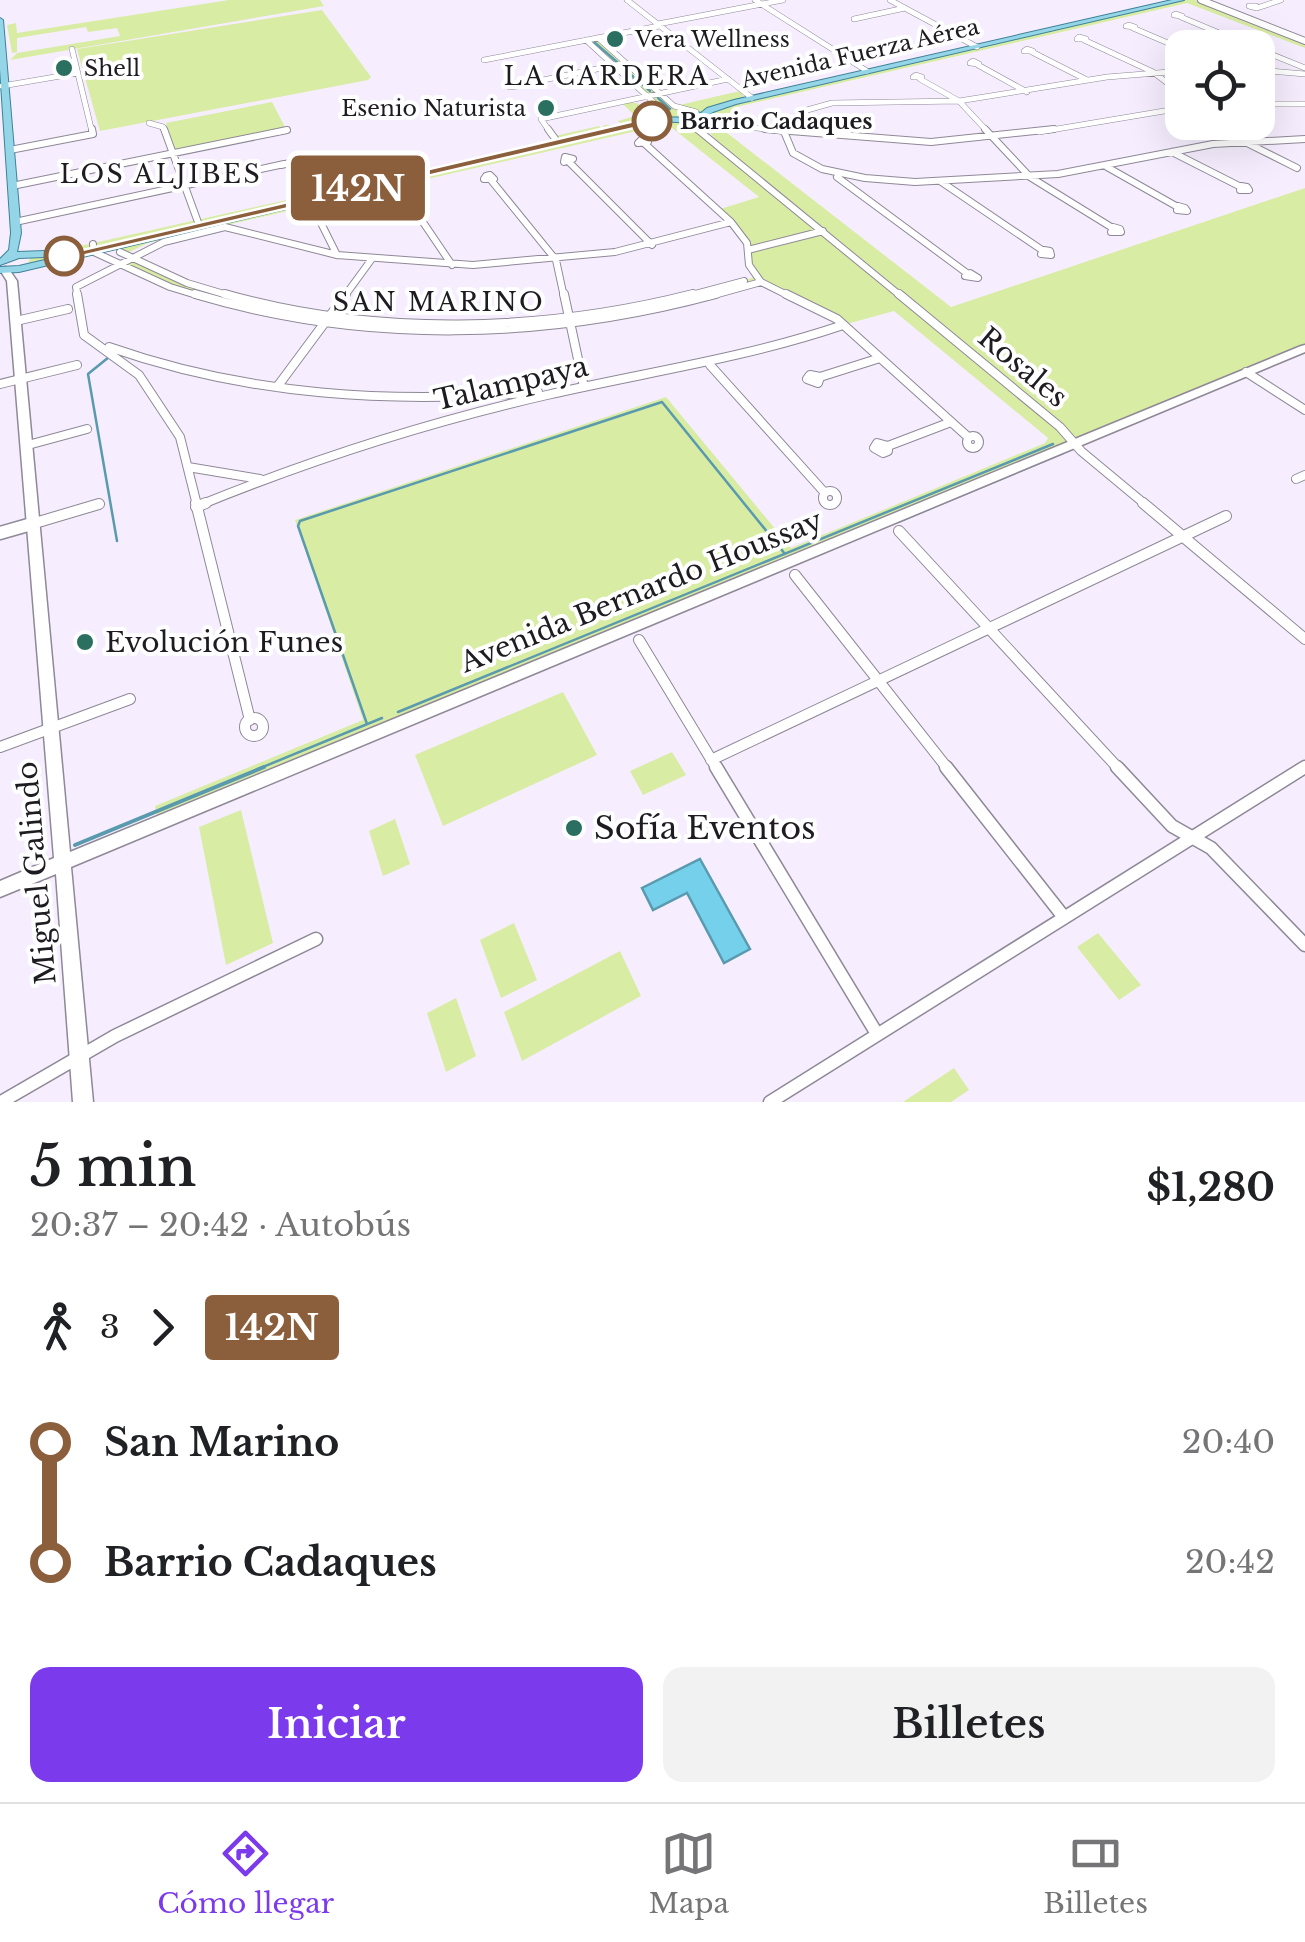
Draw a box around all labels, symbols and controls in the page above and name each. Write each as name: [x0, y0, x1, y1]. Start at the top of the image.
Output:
street label: Avenida Fuerza Aérea: [737, 13, 983, 94]
place label: Vera Wellness: [634, 26, 790, 53]
marker: Vera Wellness: [604, 28, 626, 50]
map controls: [1165, 30, 1275, 140]
button: locate: [1165, 30, 1275, 140]
place label: Shell: [84, 55, 140, 82]
marker: Shell: [53, 57, 75, 79]
district label: LA CARDERA: [504, 61, 710, 92]
place label: Esenio Naturista: [341, 95, 527, 122]
marker: Esenio Naturista: [535, 97, 557, 119]
marker: Barrio Cadaques: [633, 102, 671, 140]
place label: Barrio Cadaques: [680, 108, 873, 135]
line badge: 142N: [288, 156, 428, 220]
district label: LOS ALJIBES: [60, 159, 262, 190]
text: 142N: [311, 167, 405, 210]
unlabelled marker: [45, 237, 83, 275]
district label: SAN MARINO: [333, 287, 545, 318]
street label: Rosales: [971, 320, 1075, 415]
street label: Talampaya: [431, 349, 592, 418]
street label: Avenida Bernardo Houssay: [454, 503, 828, 681]
place label: Evolución Funes: [105, 625, 343, 660]
marker: Evolución Funes: [74, 631, 96, 653]
street label: Miguel Galindo: [9, 760, 64, 986]
place label: Sofía Eventos: [594, 808, 816, 848]
marker: Sofía Eventos: [563, 817, 585, 839]
text: 5 min: [30, 1133, 196, 1201]
text: $1,280: [1146, 1164, 1275, 1211]
text: 20:37 – 20:42 · Autobús: [30, 1205, 411, 1245]
icon: walk: [30, 1300, 85, 1355]
icon: forward: [135, 1300, 190, 1355]
text: 142N: [225, 1306, 319, 1349]
text: 3: [100, 1307, 120, 1347]
text: San Marino: [104, 1419, 339, 1466]
text: 20:40: [1182, 1422, 1275, 1462]
text: Barrio Cadaques: [104, 1539, 437, 1586]
text: 20:42: [1185, 1542, 1275, 1582]
button: Iniciar: [30, 1667, 643, 1782]
button: Billetes: [663, 1667, 1275, 1782]
tab: Cómo llegar: [157, 1826, 334, 1921]
tab: Mapa: [648, 1826, 729, 1921]
tab: Billetes: [1043, 1826, 1148, 1921]

